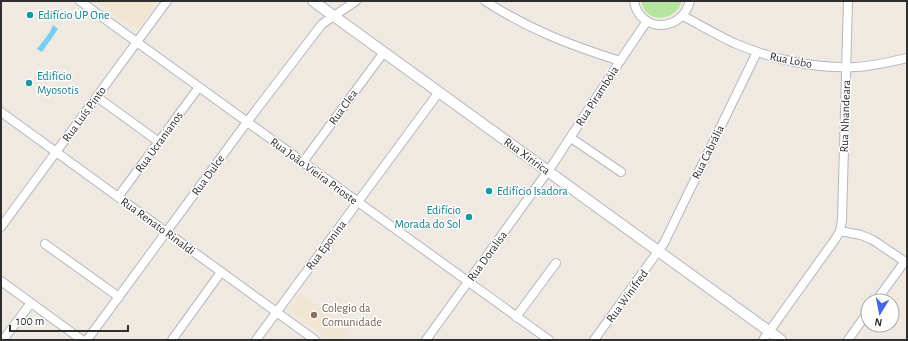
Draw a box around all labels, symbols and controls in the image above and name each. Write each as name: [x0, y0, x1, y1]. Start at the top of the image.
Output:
place label: Edifício UP One: [38, 9, 110, 21]
marker: Edifício UP One: [25, 10, 35, 20]
street label: Rua Lobo: [769, 50, 813, 70]
street label: Rua Pirambóia: [573, 64, 621, 128]
place label: Edifício Myosotis: [37, 70, 79, 97]
marker: Edifício Myosotis: [24, 78, 34, 88]
street label: Rua Nhandeara: [838, 79, 852, 152]
street label: Rua Luís Pinto: [60, 84, 108, 144]
street label: Rua Clea: [326, 87, 360, 127]
street label: Rua Ucranianos: [133, 109, 185, 175]
street label: Rua Cabrália: [690, 123, 726, 181]
street label: Rua João Vieira Prioste: [268, 135, 360, 207]
street label: Rua Xiririca: [502, 135, 553, 177]
street label: Rua Dulce: [189, 152, 227, 198]
place label: Edifício Isadora: [497, 185, 568, 197]
marker: Edifício Isadora: [484, 186, 494, 196]
street label: Rua Renato Rinaldi: [119, 195, 197, 257]
place label: Edifício Morada do Sol: [395, 204, 461, 230]
marker: Edifício Morada do Sol: [464, 212, 474, 222]
street label: Rua Eponina: [304, 218, 349, 272]
street label: Rua Doralisa: [465, 228, 509, 283]
street label: Rua Winifred: [604, 267, 650, 325]
north arrow: [860, 293, 900, 333]
place label: Colegio da Comunidade: [322, 302, 382, 328]
scale bar: [10, 307, 128, 333]
marker: Colegio da Comunidade: [309, 310, 319, 320]
text: 100 m: [16, 315, 44, 327]
text: N: [874, 316, 883, 328]

